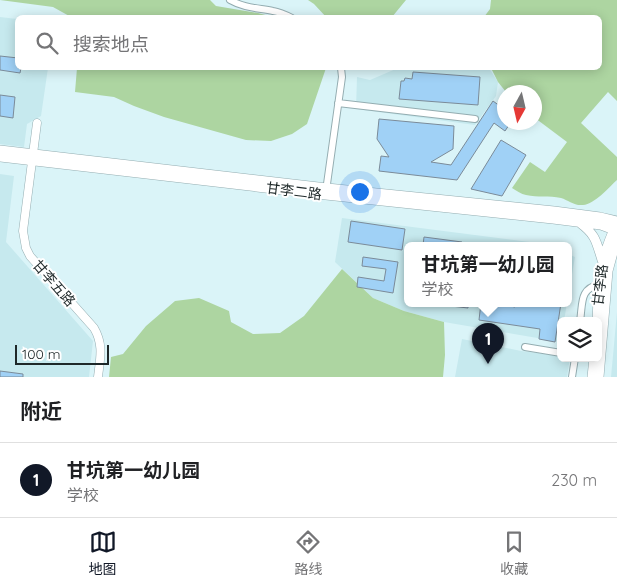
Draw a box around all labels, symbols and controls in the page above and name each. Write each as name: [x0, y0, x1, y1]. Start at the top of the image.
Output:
search box: [15, 15, 602, 70]
icon: search: [33, 29, 61, 57]
text: 搜索地点: [73, 32, 149, 56]
north arrow: [497, 85, 542, 130]
street label: 甘李二路: [265, 179, 323, 203]
your location: [347, 179, 373, 205]
popup: [404, 242, 572, 307]
text: 甘坑第一幼儿园: [421, 252, 555, 276]
street label: 甘李五路: [29, 256, 79, 310]
street label: 甘李路: [589, 263, 611, 307]
text: 学校: [421, 279, 454, 299]
map controls: [557, 317, 602, 362]
button: layers: [557, 317, 602, 362]
pin: 1: [472, 323, 504, 364]
scale bar: [15, 342, 109, 365]
text: 100 m: [22, 345, 60, 363]
text: 附近: [20, 398, 62, 424]
text: 甘坑第一幼儿园: [67, 458, 200, 482]
text: 1: [33, 470, 39, 490]
text: 230 m: [551, 470, 597, 490]
text: 学校: [67, 485, 99, 505]
tab: 地图: [89, 528, 117, 578]
tab: 路线: [294, 528, 322, 578]
tab: 收藏: [500, 528, 528, 578]

